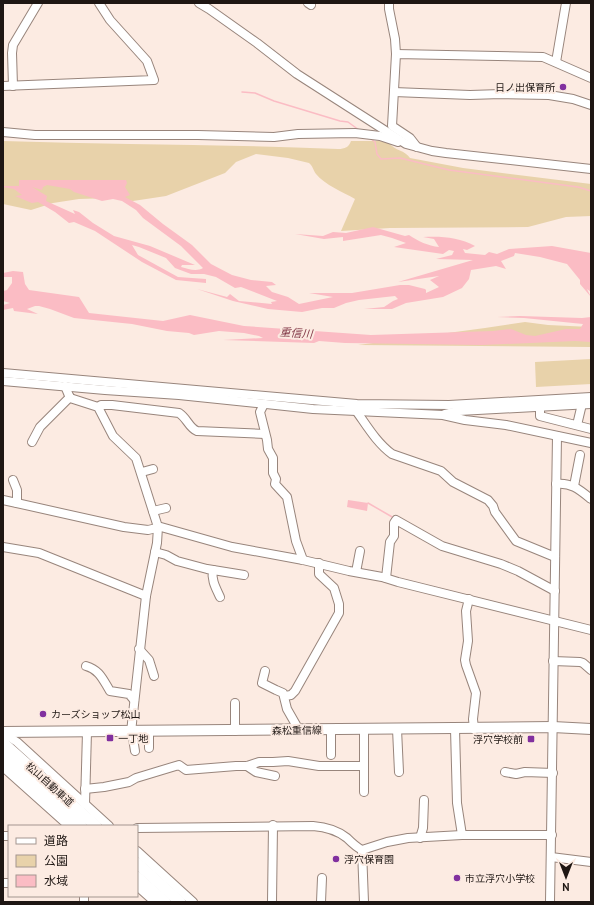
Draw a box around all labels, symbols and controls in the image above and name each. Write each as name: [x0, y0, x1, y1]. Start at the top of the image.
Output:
place label: 日ノ出保育所: [495, 81, 555, 94]
marker: 日ノ出保育所: [558, 82, 568, 92]
water label: 重信川: [279, 325, 314, 341]
place label: カーズショップ松山: [51, 708, 141, 721]
marker: カーズショップ松山: [38, 709, 48, 719]
street label: 森松重信線: [272, 724, 322, 737]
place label: 一丁地: [118, 732, 149, 745]
marker: 一丁地: [105, 733, 115, 743]
place label: 浮穴学校前: [473, 733, 523, 746]
marker: 浮穴学校前: [526, 734, 536, 744]
street label: 松山自動車道: [23, 759, 76, 809]
legend: [8, 825, 138, 897]
text: 道路: [44, 833, 68, 848]
text: 公園: [44, 853, 68, 868]
place label: 浮穴保育園: [344, 853, 394, 866]
marker: 浮穴保育園: [331, 854, 341, 864]
north arrow: [546, 857, 586, 897]
place label: 市立浮穴小学校: [465, 872, 535, 885]
text: 水域: [44, 873, 68, 888]
marker: 市立浮穴小学校: [452, 873, 462, 883]
text: N: [562, 880, 570, 894]

